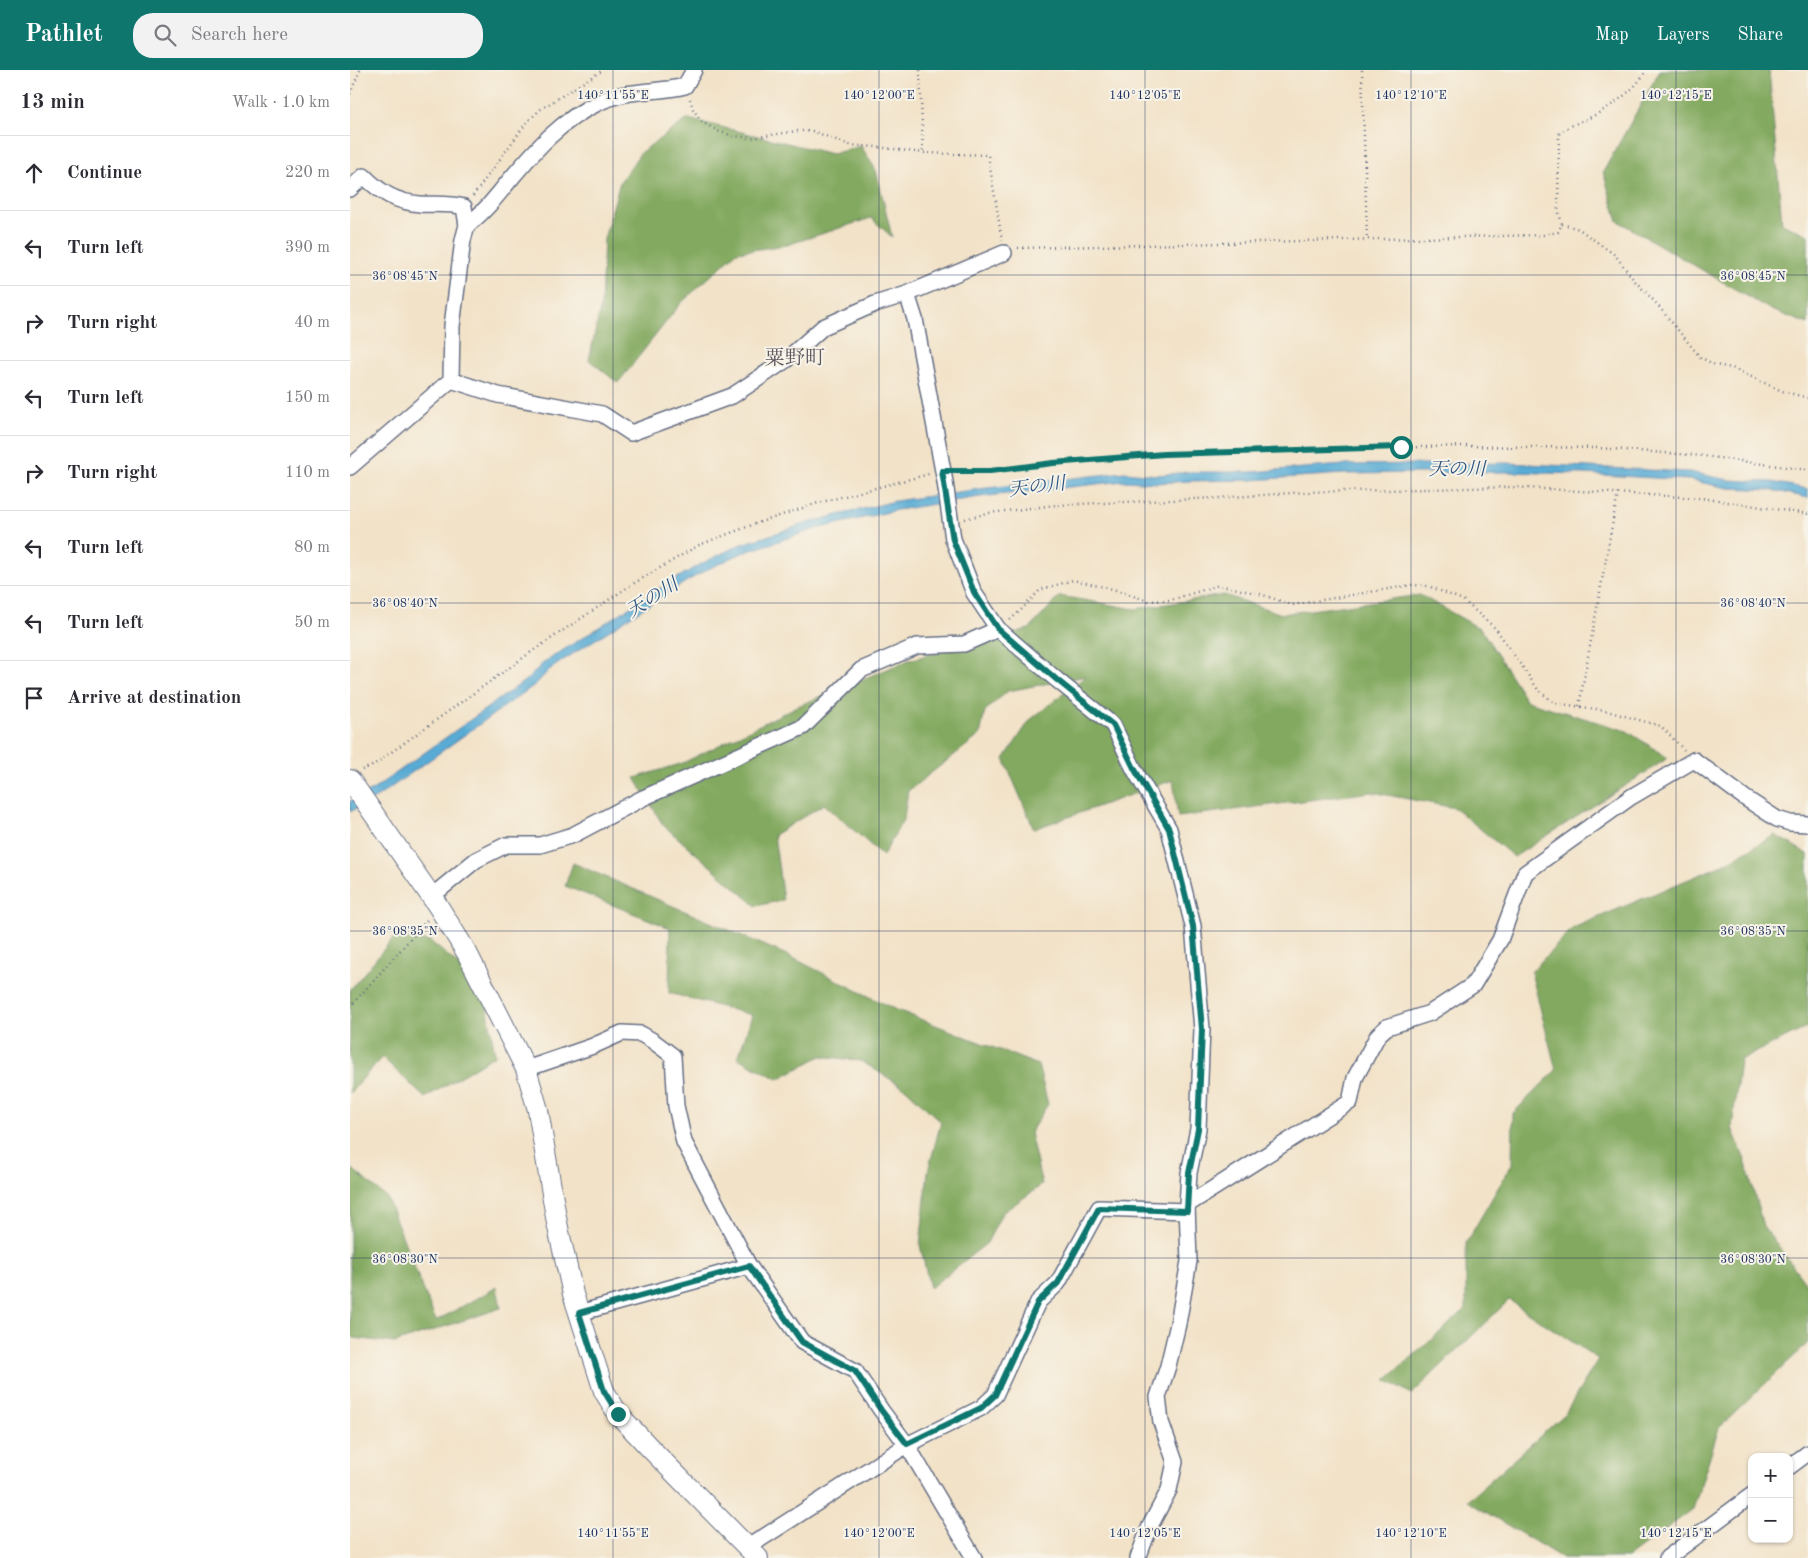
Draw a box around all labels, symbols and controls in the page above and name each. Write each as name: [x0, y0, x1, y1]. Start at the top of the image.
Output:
search box: [133, 13, 483, 58]
icon: search: [151, 21, 179, 49]
text: Pathlet: [25, 23, 103, 47]
text: Search here: [191, 26, 288, 45]
text: Map: [1595, 26, 1629, 44]
text: Layers: [1657, 26, 1709, 44]
text: Share: [1737, 26, 1783, 44]
text: 140°11'55"E: [577, 89, 649, 102]
text: 140°12'05"E: [1109, 89, 1181, 102]
text: 140°12'15"E: [1640, 89, 1712, 102]
text: 140°12'00"E: [843, 90, 915, 102]
text: 140°12'10"E: [1375, 90, 1447, 102]
text: 13 min: [20, 92, 85, 113]
text: Walk · 1.0 km: [232, 95, 330, 111]
icon: ahead: [20, 159, 48, 187]
text: Continue: [67, 164, 142, 183]
text: 220 m: [285, 165, 330, 181]
icon: left: [20, 234, 48, 262]
text: Turn left: [67, 239, 144, 258]
text: 390 m: [285, 240, 330, 256]
text: 36°08'45"N: [372, 270, 438, 283]
text: 36°08'45"N: [1720, 270, 1786, 283]
icon: right: [20, 309, 48, 337]
text: Turn right: [67, 314, 157, 333]
text: 40 m: [294, 315, 330, 331]
district label: 粟野町: [765, 347, 825, 369]
icon: left: [20, 384, 48, 412]
text: Turn left: [67, 389, 144, 408]
text: 150 m: [285, 390, 330, 406]
route start: [1390, 436, 1413, 459]
icon: right: [20, 459, 48, 487]
water label: 天の川: [1428, 459, 1487, 480]
text: Turn right: [67, 464, 157, 483]
text: 110 m: [285, 465, 330, 481]
water label: 天の川: [1007, 473, 1068, 501]
icon: left: [20, 534, 48, 562]
text: Turn left: [67, 539, 144, 558]
text: 80 m: [294, 540, 330, 556]
water label: 天の川: [623, 573, 684, 622]
text: 36°08'40"N: [372, 598, 438, 610]
text: 36°08'40"N: [1720, 598, 1786, 610]
icon: left: [20, 609, 48, 637]
text: Turn left: [67, 614, 144, 633]
text: 50 m: [294, 615, 330, 631]
icon: arrive: [20, 684, 48, 712]
text: Arrive at destination: [67, 689, 241, 708]
text: 36°08'35"N: [372, 925, 438, 938]
text: 36°08'35"N: [1720, 925, 1786, 938]
text: 36°08'30"N: [372, 1254, 438, 1266]
text: 36°08'30"N: [1720, 1254, 1786, 1266]
route end: [607, 1403, 630, 1426]
map controls: [1748, 1453, 1793, 1543]
button: +: [1748, 1453, 1793, 1498]
button: −: [1748, 1498, 1793, 1543]
text: 140°11'55"E: [577, 1527, 649, 1540]
text: 140°12'05"E: [1109, 1527, 1181, 1540]
text: 140°12'15"E: [1640, 1527, 1712, 1540]
text: 140°12'00"E: [843, 1528, 915, 1540]
text: 140°12'10"E: [1375, 1528, 1447, 1540]

